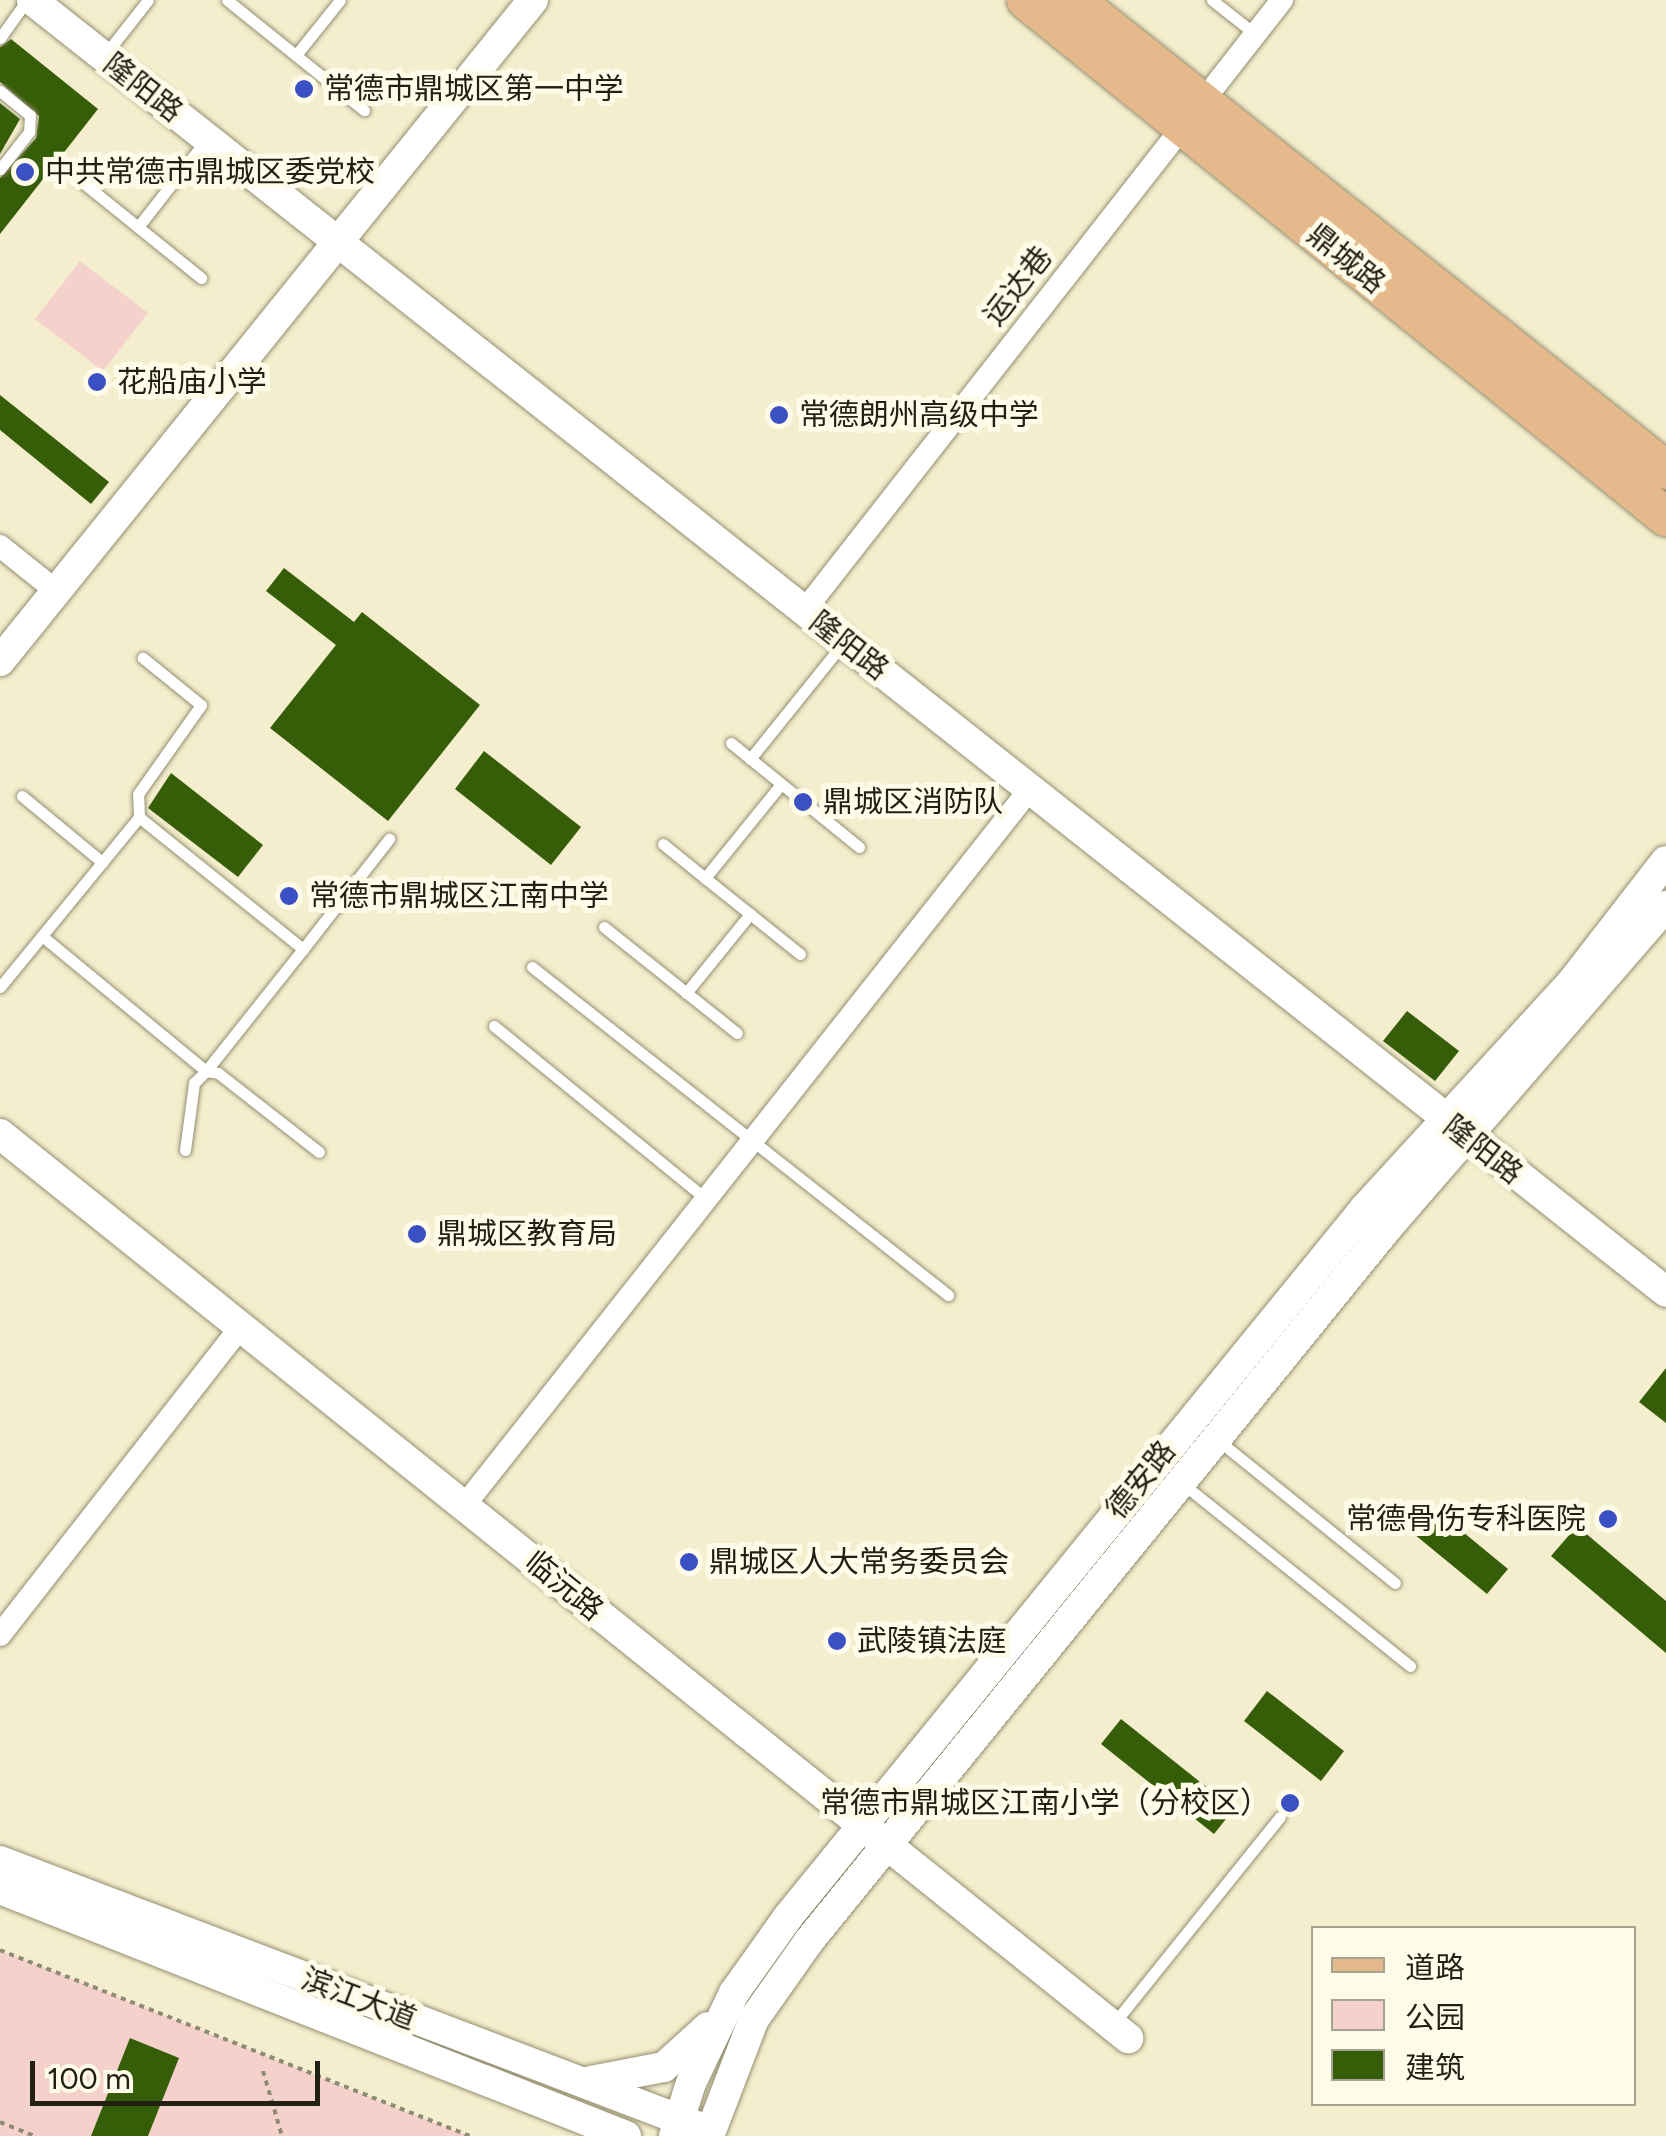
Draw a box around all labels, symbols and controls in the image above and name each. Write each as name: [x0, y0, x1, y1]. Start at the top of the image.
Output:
street label: 隆阳路: [96, 46, 190, 130]
place label: 常德市鼎城区第一中学: [324, 71, 624, 107]
marker: 常德市鼎城区第一中学: [293, 78, 315, 100]
place label: 中共常德市鼎城区委党校: [45, 154, 375, 190]
marker: 中共常德市鼎城区委党校: [14, 161, 36, 183]
street label: 鼎城路: [1300, 217, 1392, 301]
street label: 运达巷: [976, 239, 1060, 333]
place label: 花船庙小学: [117, 364, 267, 400]
marker: 花船庙小学: [86, 371, 108, 393]
place label: 常德朗州高级中学: [799, 397, 1039, 433]
marker: 常德朗州高级中学: [768, 404, 790, 426]
street label: 隆阳路: [802, 604, 896, 688]
place label: 鼎城区消防队: [823, 784, 1003, 820]
marker: 鼎城区消防队: [792, 791, 814, 813]
place label: 常德市鼎城区江南中学: [309, 878, 609, 914]
marker: 常德市鼎城区江南中学: [278, 885, 300, 907]
street label: 隆阳路: [1436, 1108, 1530, 1192]
place label: 鼎城区教育局: [437, 1216, 617, 1252]
marker: 鼎城区教育局: [406, 1223, 428, 1245]
street label: 德安路: [1099, 1434, 1183, 1526]
place label: 常德骨伤专科医院: [1346, 1501, 1586, 1537]
marker: 常德骨伤专科医院: [1595, 1506, 1621, 1532]
street label: 临沅路: [518, 1544, 610, 1628]
place label: 鼎城区人大常务委员会: [709, 1544, 1009, 1580]
marker: 鼎城区人大常务委员会: [678, 1551, 700, 1573]
place label: 武陵镇法庭: [857, 1623, 1007, 1659]
marker: 武陵镇法庭: [826, 1630, 848, 1652]
place label: 常德市鼎城区江南小学（分校区）: [820, 1785, 1270, 1821]
marker: 常德市鼎城区江南小学（分校区）: [1279, 1792, 1301, 1814]
legend: [1311, 1926, 1636, 2106]
text: 道路: [1405, 1949, 1465, 1986]
street label: 滨江大道: [297, 1961, 421, 2037]
text: 公园: [1405, 1999, 1465, 2036]
scale bar: [35, 2041, 325, 2103]
text: 建筑: [1405, 2049, 1465, 2086]
text: 100 m: [47, 2060, 131, 2097]

